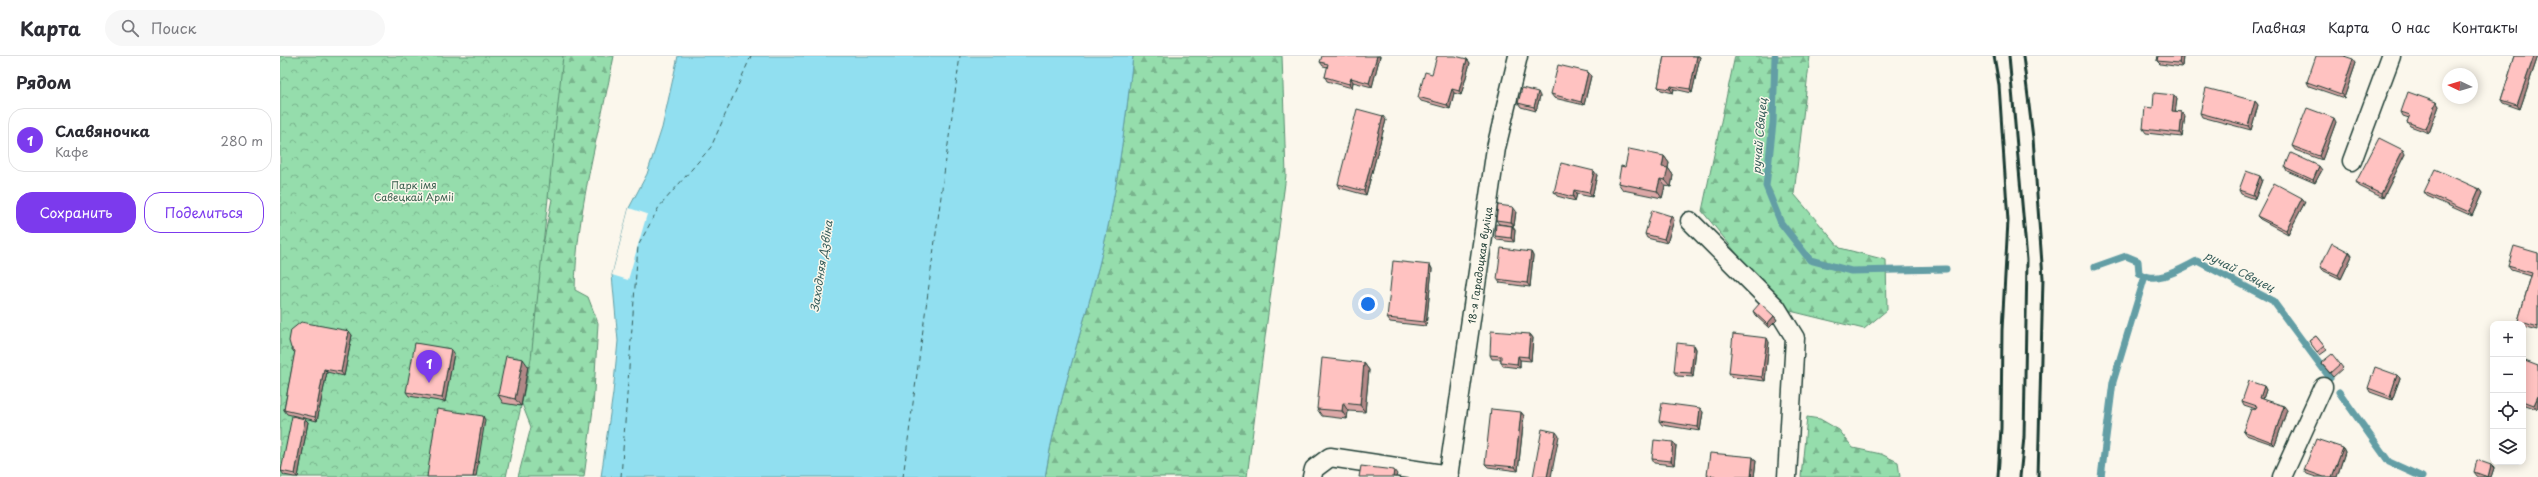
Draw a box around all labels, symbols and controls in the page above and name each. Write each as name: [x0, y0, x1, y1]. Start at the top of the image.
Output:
search box: [105, 10, 385, 46]
text: Карта: [20, 14, 81, 42]
text: Поиск: [151, 16, 196, 39]
icon: search: [119, 17, 141, 39]
text: Главная: [2252, 17, 2306, 38]
text: Карта: [2328, 17, 2369, 38]
text: О нас: [2391, 17, 2430, 38]
text: Контакты: [2452, 17, 2518, 38]
north arrow: [2442, 68, 2478, 104]
text: Рядом: [16, 69, 71, 95]
water label: ручай Свяцец: [1747, 96, 1771, 175]
text: Славяночка: [55, 119, 150, 142]
text: 1: [27, 131, 33, 150]
text: 280 m: [221, 131, 263, 150]
text: Кафе: [55, 142, 88, 161]
park label: Парк імя Савецкай Арміі: [374, 177, 454, 204]
button: Сохранить: [16, 192, 136, 233]
button: Поделиться: [144, 192, 264, 233]
street label: 18-я Гарадоцкая вуліца: [1463, 205, 1495, 325]
water label: Заходняя Дзвіна: [805, 218, 837, 313]
water label: ручай Свяцец: [2202, 246, 2279, 296]
your location: [1358, 294, 1378, 314]
map controls: [2490, 321, 2526, 465]
button: +: [2490, 321, 2526, 357]
pin: 1: [416, 350, 442, 383]
button: −: [2490, 357, 2526, 393]
button: locate: [2490, 393, 2526, 429]
button: layers: [2490, 429, 2526, 465]

